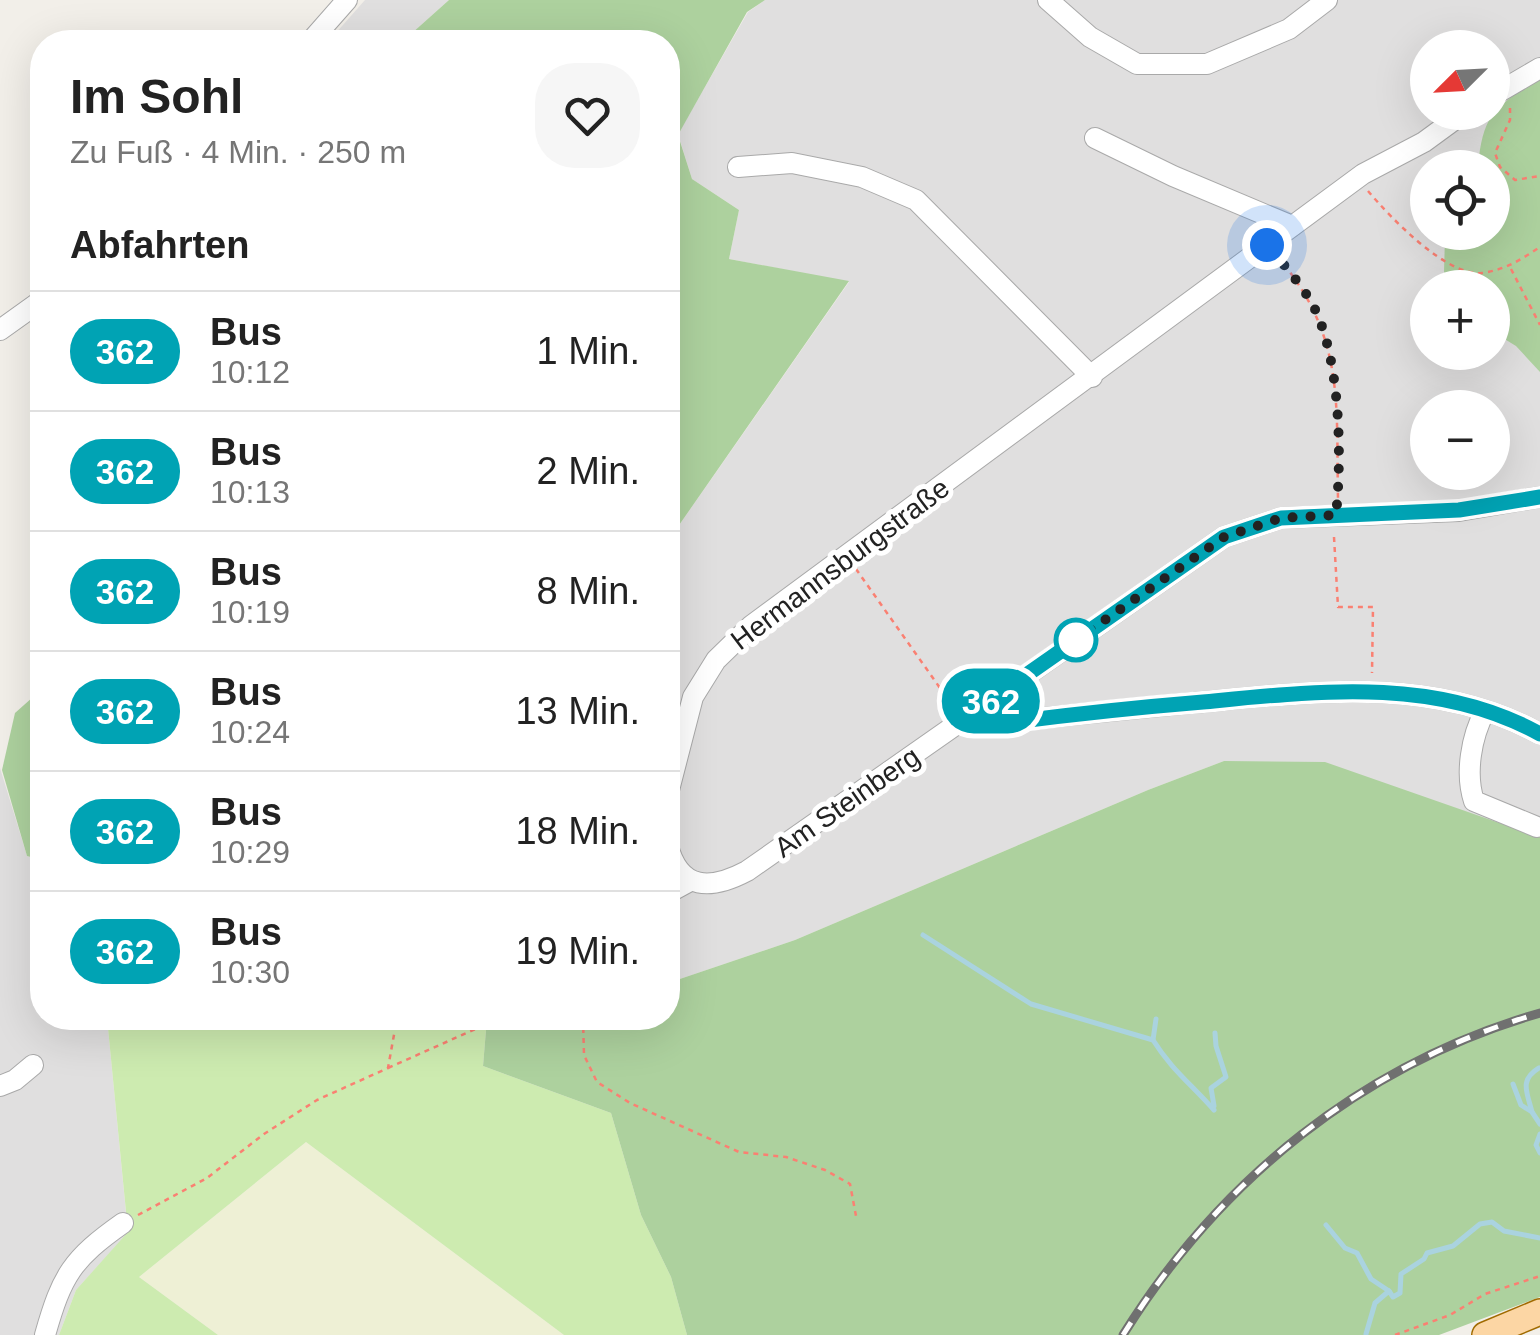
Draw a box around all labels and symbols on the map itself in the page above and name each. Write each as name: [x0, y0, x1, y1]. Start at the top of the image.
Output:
north arrow: [1410, 30, 1510, 130]
your location: [1242, 220, 1292, 270]
street label: Hermannsburgstraße: [725, 472, 955, 656]
unlabelled marker: [1055, 619, 1097, 661]
line badge: 362: [934, 668, 1048, 734]
street label: Am Steinberg: [769, 741, 925, 863]

